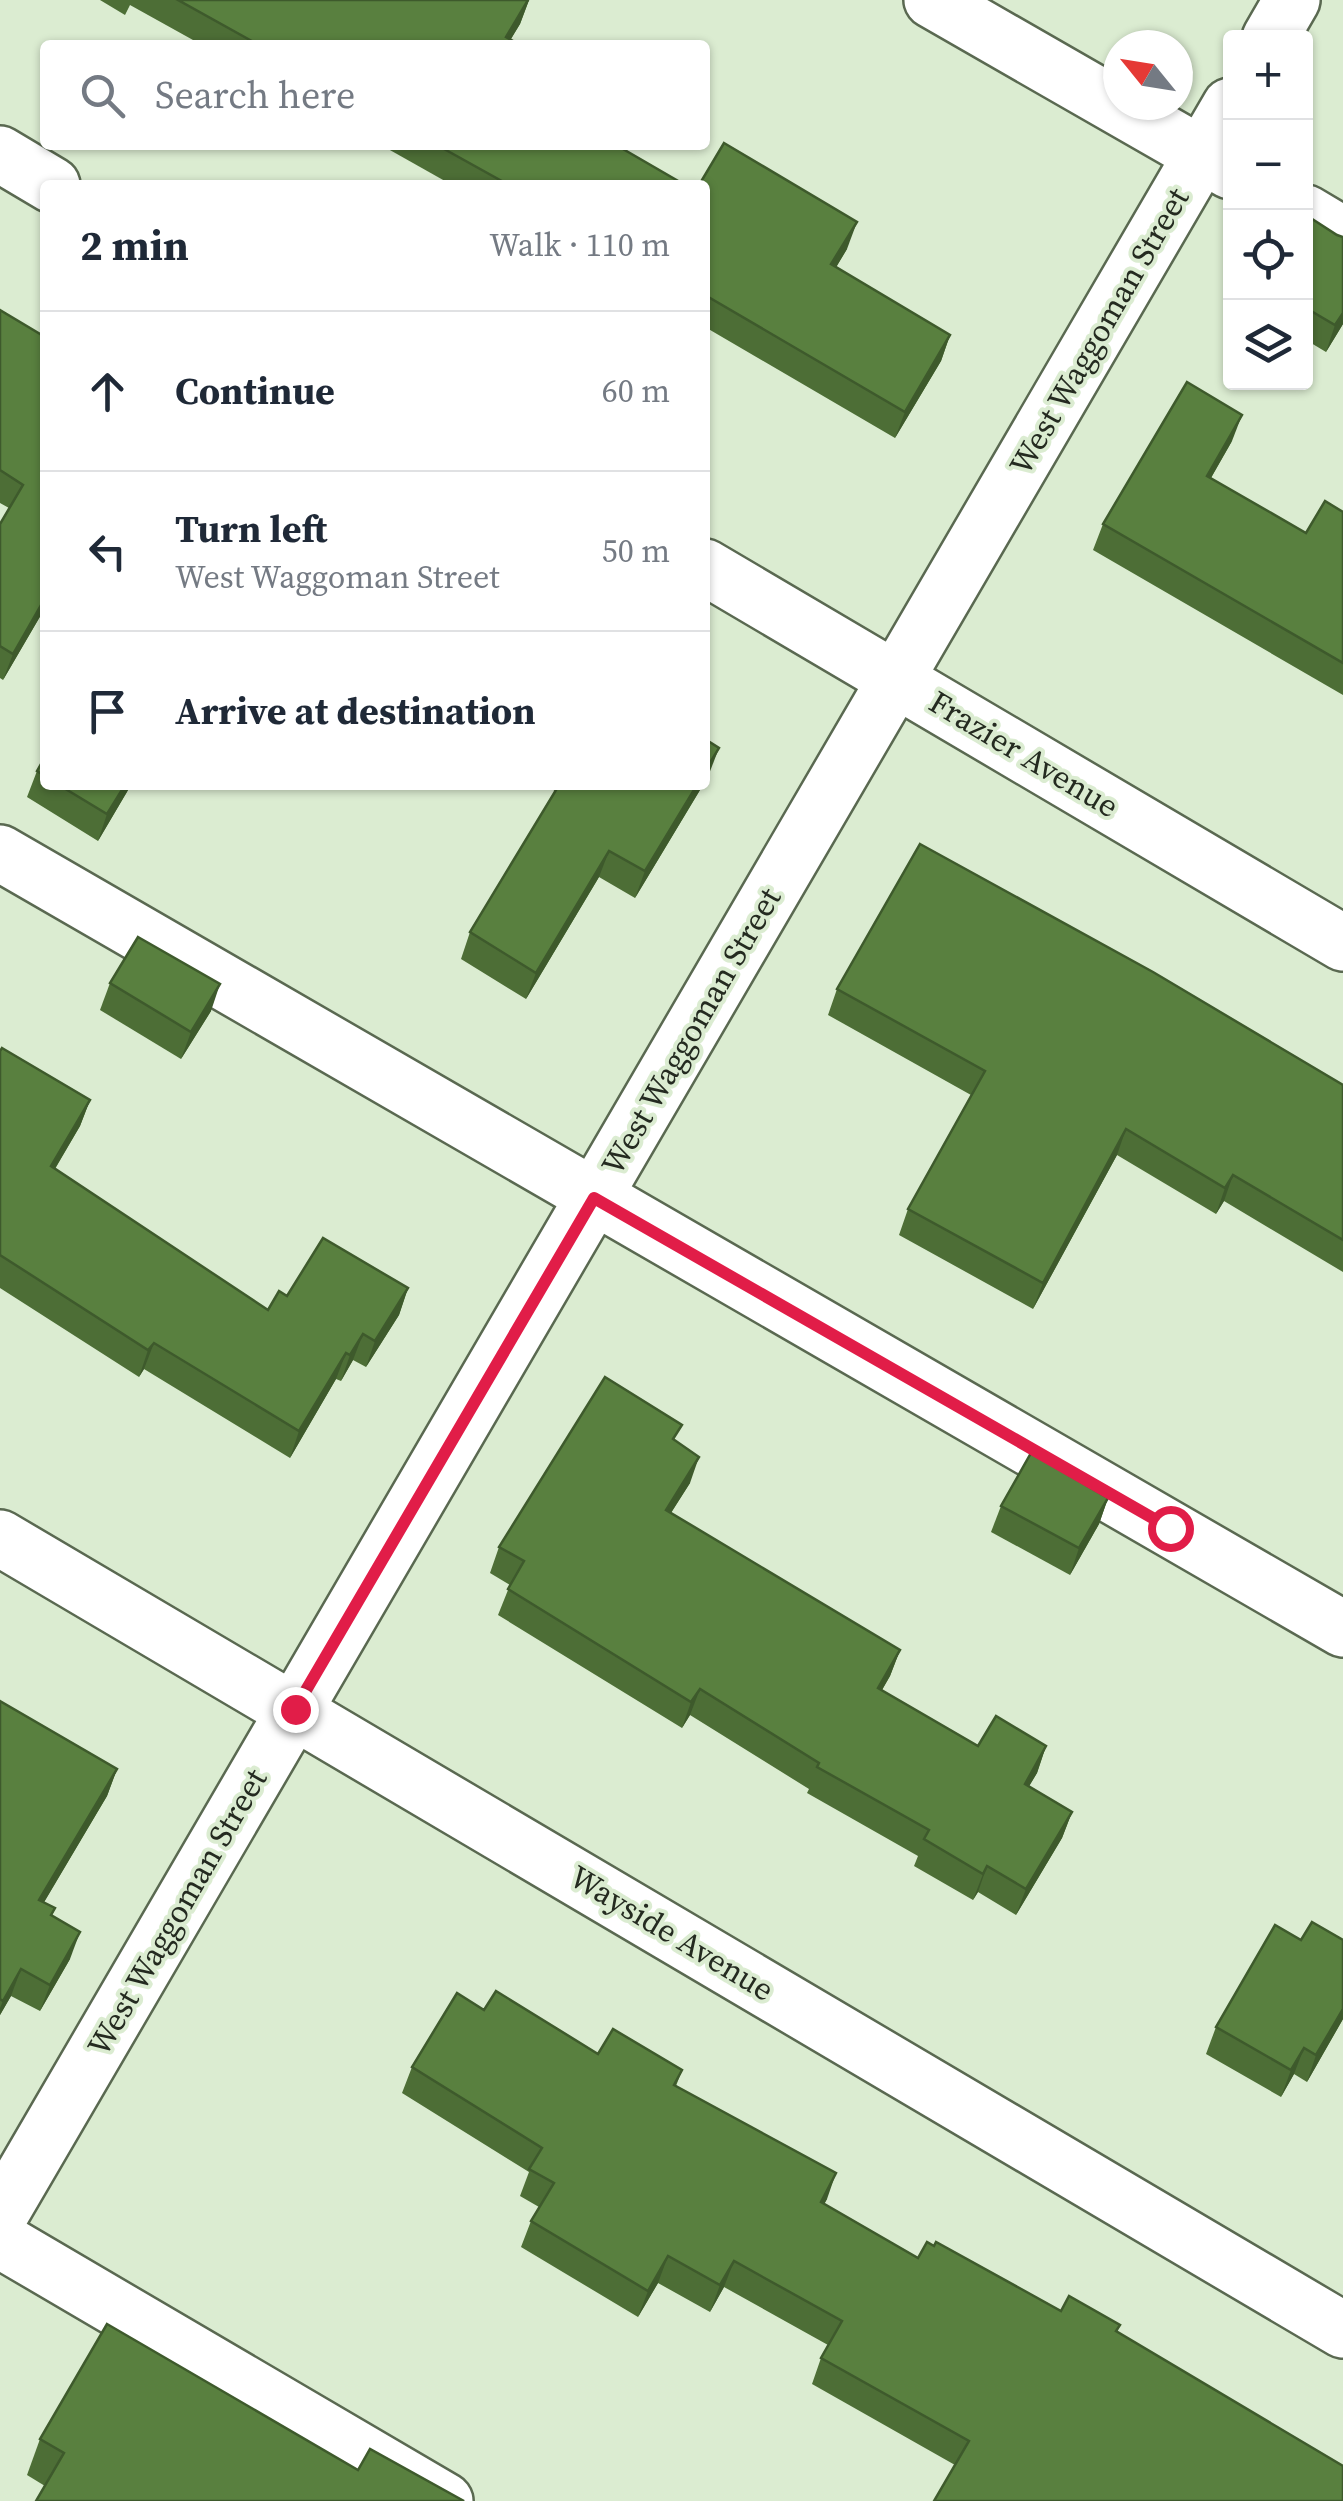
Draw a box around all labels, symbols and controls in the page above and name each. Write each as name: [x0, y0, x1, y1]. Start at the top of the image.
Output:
north arrow: [1103, 30, 1193, 120]
map controls: [1223, 30, 1313, 390]
button: +: [1223, 30, 1313, 120]
search box: [40, 40, 710, 150]
icon: search: [75, 68, 130, 123]
text: Search here: [155, 69, 355, 121]
button: −: [1223, 120, 1313, 210]
street label: West Waggoman Street: [999, 179, 1200, 483]
button: locate: [1223, 210, 1313, 300]
text: 2 min: [80, 216, 189, 274]
text: Walk · 110 m: [489, 223, 670, 267]
button: layers: [1223, 300, 1313, 390]
icon: ahead: [80, 364, 135, 419]
text: Continue: [175, 365, 335, 417]
text: 60 m: [602, 369, 670, 413]
text: Turn left: [175, 503, 327, 555]
icon: left: [80, 524, 135, 579]
text: 50 m: [602, 529, 670, 573]
text: West Waggoman Street: [175, 555, 500, 599]
street label: Frazier Avenue: [921, 680, 1127, 828]
icon: arrive: [80, 684, 135, 739]
text: Arrive at destination: [175, 685, 536, 737]
street label: West Waggoman Street: [591, 879, 792, 1183]
route start: [1148, 1506, 1194, 1552]
route end: [273, 1687, 319, 1733]
street label: West Waggoman Street: [77, 1760, 278, 2064]
street label: Wayside Avenue: [562, 1855, 782, 2011]

